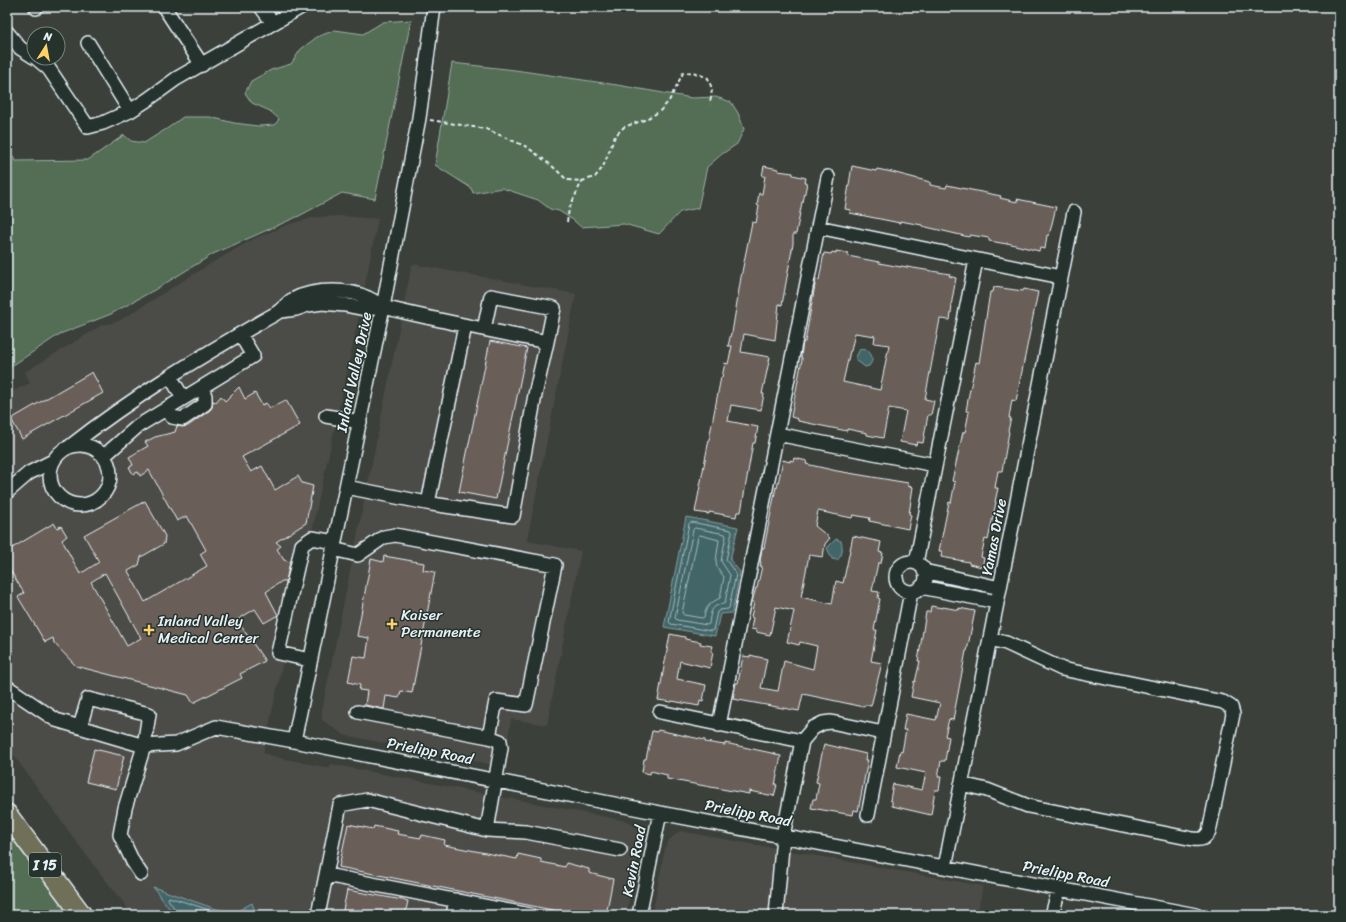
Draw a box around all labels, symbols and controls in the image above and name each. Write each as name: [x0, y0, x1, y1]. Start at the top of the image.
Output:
north arrow: [26, 26, 66, 66]
text: N: [41, 26, 54, 47]
street label: Inland Valley Drive: [328, 309, 380, 436]
street label: Yamas Drive: [974, 496, 1014, 578]
place label: Kaiser Permanente: [401, 602, 481, 645]
place label: Inland Valley Medical Center: [157, 608, 260, 651]
marker: Kaiser Permanente: [386, 618, 398, 630]
marker: Inland Valley Medical Center: [143, 624, 155, 636]
street label: Prielipp Road: [385, 730, 476, 772]
street label: Prielipp Road: [703, 792, 794, 834]
street label: Kevin Road: [614, 822, 654, 899]
road number: I 15: [29, 853, 61, 877]
street label: Prielipp Road: [1021, 853, 1112, 895]

